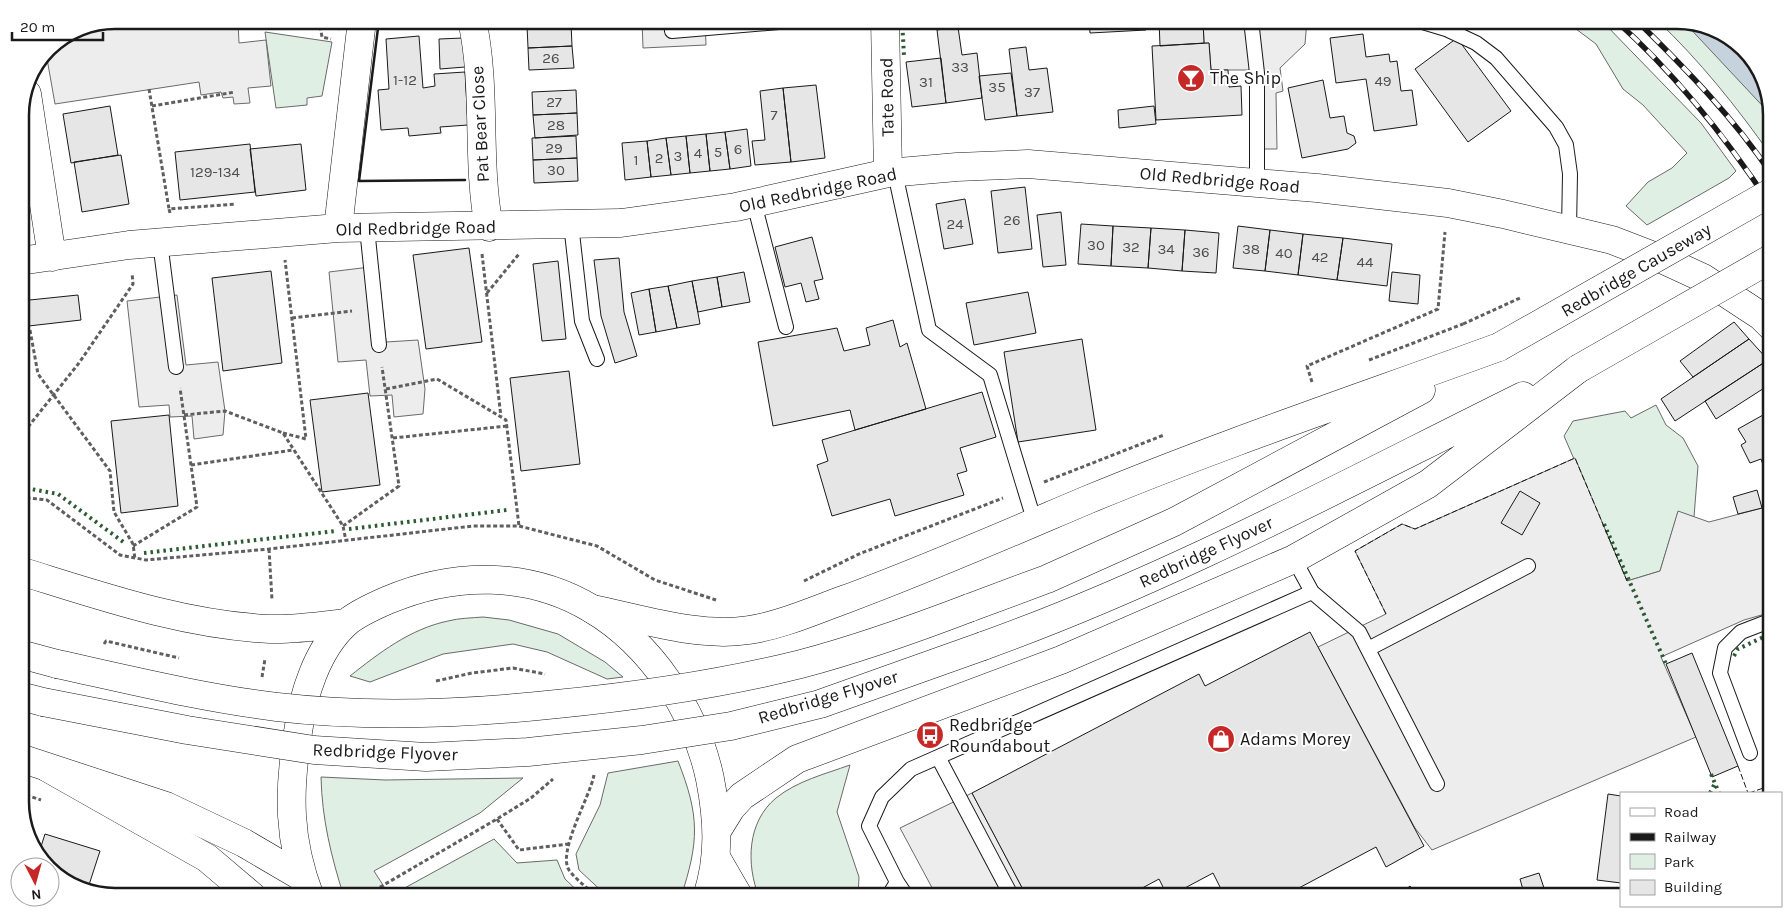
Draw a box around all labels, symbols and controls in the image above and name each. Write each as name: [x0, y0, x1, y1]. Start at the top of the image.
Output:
scale bar: [12, 10, 104, 42]
text: 20 m: [20, 18, 55, 36]
house number: 26: [542, 49, 560, 67]
street label: Tate Road: [875, 57, 899, 137]
house number: 33: [951, 58, 969, 76]
bar icon: The Ship: [1176, 63, 1206, 93]
street label: Pat Bear Close: [466, 65, 494, 183]
place label: The Ship: [1210, 67, 1281, 89]
house number: 1-12: [393, 71, 417, 89]
house number: 49: [1374, 72, 1392, 90]
house number: 31: [919, 73, 933, 91]
house number: 35: [988, 78, 1006, 96]
house number: 37: [1024, 83, 1040, 101]
house number: 27: [546, 93, 562, 111]
house number: 7: [770, 106, 778, 124]
house number: 28: [547, 116, 565, 134]
house number: 29: [545, 139, 563, 157]
house number: 6: [734, 140, 742, 158]
house number: 5: [714, 143, 722, 161]
house number: 4: [694, 144, 703, 162]
house number: 3: [674, 147, 682, 165]
house number: 2: [655, 149, 663, 167]
house number: 1: [634, 151, 638, 169]
house number: 30: [547, 161, 565, 179]
street label: Old Redbridge Road: [1139, 162, 1301, 198]
house number: 129-134: [190, 163, 241, 181]
street label: Old Redbridge Road: [737, 163, 899, 217]
house number: 26: [1003, 211, 1021, 229]
house number: 24: [946, 215, 964, 233]
street label: Old Redbridge Road: [335, 216, 497, 240]
street label: Redbridge Causeway: [1557, 218, 1716, 322]
house number: 30: [1087, 236, 1105, 254]
house number: 32: [1122, 238, 1140, 256]
house number: 34: [1157, 240, 1175, 258]
house number: 38: [1242, 240, 1260, 258]
house number: 36: [1192, 243, 1210, 261]
house number: 40: [1275, 244, 1293, 262]
house number: 42: [1311, 248, 1329, 266]
house number: 44: [1357, 253, 1374, 271]
street label: Redbridge Flyover: [1136, 511, 1277, 593]
street label: Redbridge Flyover: [755, 665, 901, 729]
place label: Redbridge Roundabout: [949, 714, 1051, 757]
bus stop icon: Redbridge Roundabout: [915, 720, 945, 750]
shop icon: Adams Morey: [1206, 724, 1236, 754]
place label: Adams Morey: [1240, 728, 1351, 750]
street label: Redbridge Flyover: [312, 738, 458, 766]
legend: [1620, 792, 1782, 907]
text: Road: [1664, 803, 1699, 821]
text: Railway: [1664, 828, 1716, 846]
text: Park: [1664, 853, 1694, 871]
north arrow: [10, 857, 60, 907]
text: Building: [1664, 878, 1722, 896]
text: N: [30, 885, 42, 903]

